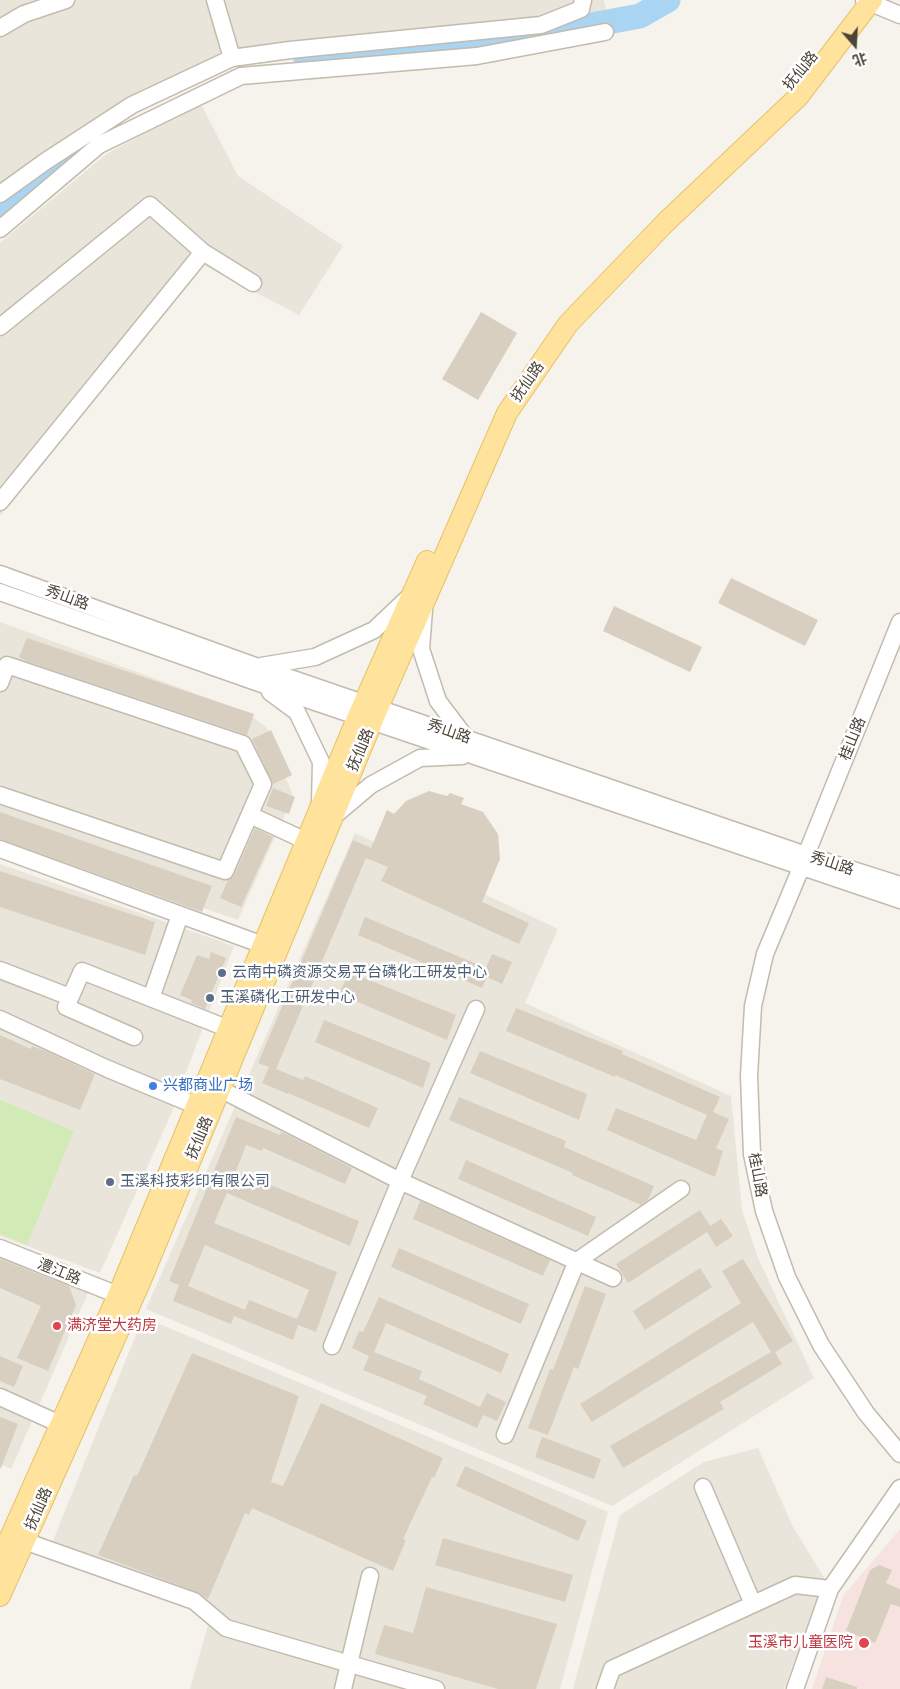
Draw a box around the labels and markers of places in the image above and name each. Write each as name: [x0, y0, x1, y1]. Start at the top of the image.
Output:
place label: 云南中磷资源交易平台磷化工研发中心: [232, 964, 487, 982]
marker: 云南中磷资源交易平台磷化工研发中心: [216, 967, 228, 979]
place label: 玉溪磷化工研发中心: [220, 989, 355, 1007]
marker: 玉溪磷化工研发中心: [204, 992, 216, 1004]
place label: 兴都商业广场: [163, 1077, 253, 1095]
marker: 兴都商业广场: [147, 1080, 159, 1092]
place label: 玉溪科技彩印有限公司: [120, 1173, 270, 1191]
marker: 玉溪科技彩印有限公司: [104, 1176, 116, 1188]
place label: 满济堂大药房: [67, 1317, 157, 1335]
marker: 满济堂大药房: [51, 1320, 63, 1332]
place label: 玉溪市儿童医院: [748, 1634, 853, 1652]
marker: 玉溪市儿童医院: [857, 1636, 871, 1650]

